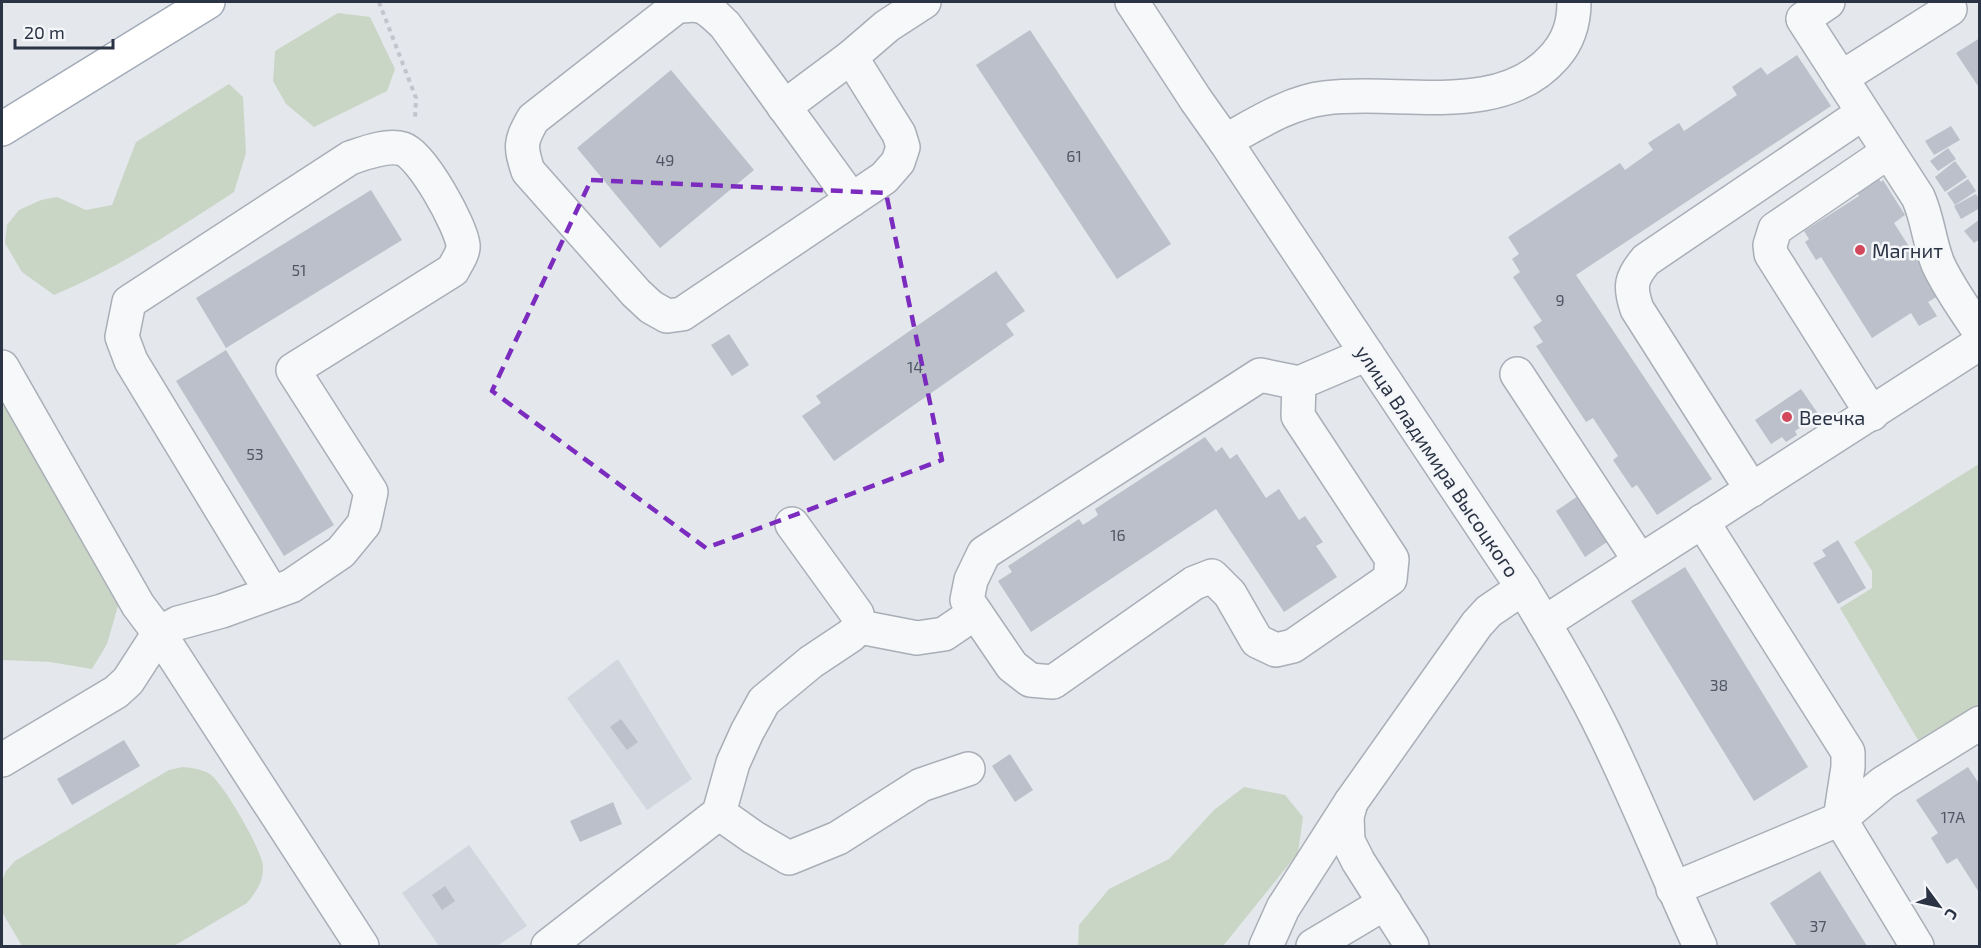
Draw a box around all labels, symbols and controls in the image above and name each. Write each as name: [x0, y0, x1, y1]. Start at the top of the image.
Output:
scale bar: [15, 12, 112, 50]
text: 20 m: [24, 21, 65, 43]
house number: 61: [1066, 146, 1082, 165]
house number: 49: [656, 150, 675, 169]
place label: Магнит: [1872, 238, 1943, 262]
marker: Магнит: [1853, 243, 1867, 257]
house number: 51: [292, 260, 306, 279]
house number: 9: [1555, 290, 1565, 309]
street label: улица Владимира Высоцкого: [1350, 340, 1525, 582]
house number: 14: [907, 357, 923, 376]
place label: Веечка: [1799, 405, 1865, 429]
marker: Веечка: [1780, 410, 1794, 424]
house number: 53: [246, 444, 264, 463]
house number: 16: [1110, 525, 1126, 544]
house number: 38: [1710, 675, 1728, 694]
house number: 17А: [1941, 807, 1965, 826]
north arrow: [1909, 876, 1969, 936]
text: С: [1941, 905, 1963, 924]
house number: 37: [1809, 916, 1827, 935]

